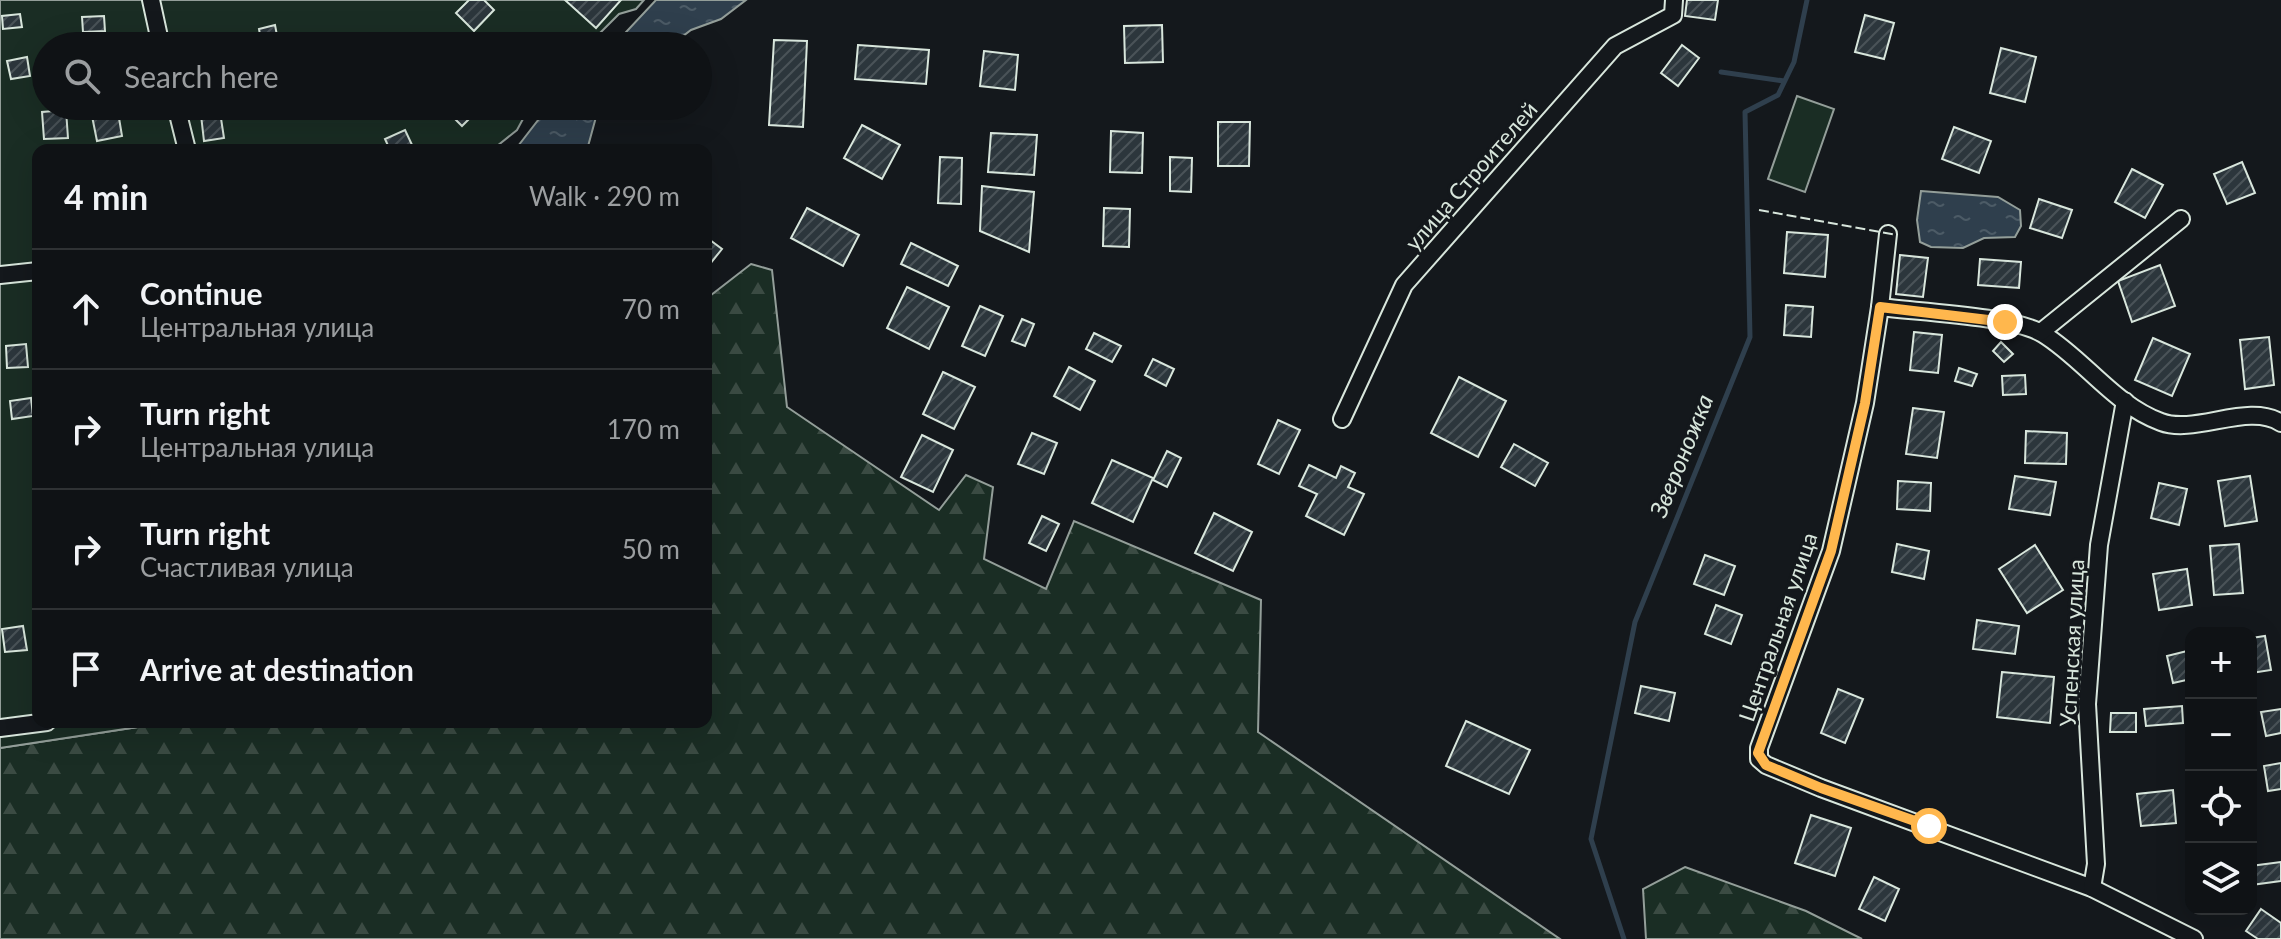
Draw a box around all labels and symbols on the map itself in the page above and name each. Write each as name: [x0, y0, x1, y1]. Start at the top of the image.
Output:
street label: улица Строителей: [1399, 96, 1542, 255]
route end: [1987, 304, 2023, 340]
water label: Звероножка: [1642, 390, 1718, 522]
street label: Центральная улица: [1733, 529, 1823, 725]
street label: Успенская улица: [2054, 558, 2089, 728]
route start: [1911, 808, 1947, 844]

